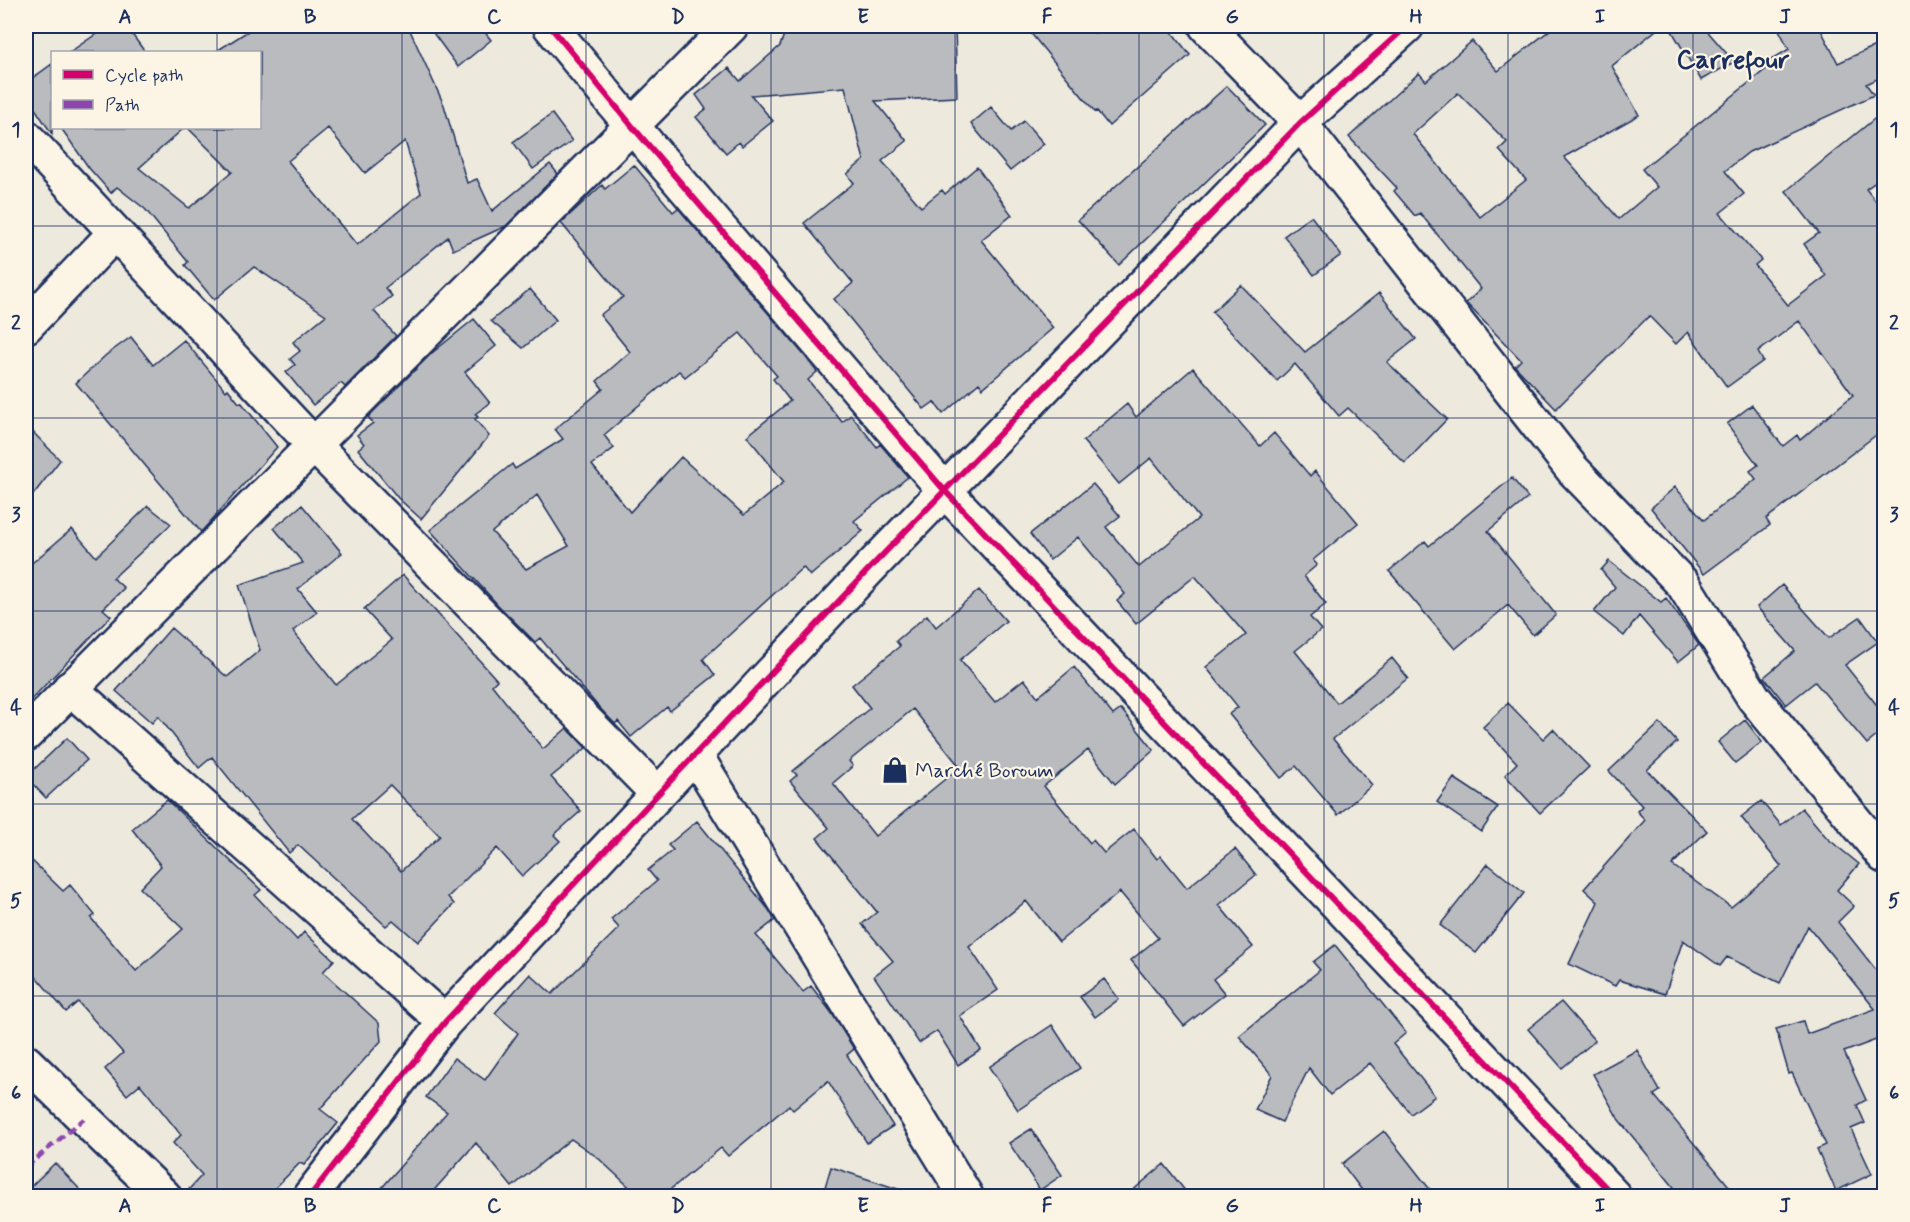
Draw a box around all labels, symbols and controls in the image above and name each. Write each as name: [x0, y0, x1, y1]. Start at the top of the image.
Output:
text: A: [118, 4, 132, 31]
text: B: [304, 4, 317, 31]
text: C: [487, 4, 502, 31]
text: D: [671, 4, 685, 31]
text: E: [857, 4, 869, 31]
text: F: [1042, 4, 1053, 31]
text: G: [1225, 4, 1239, 31]
text: H: [1409, 4, 1423, 31]
text: I: [1595, 4, 1605, 31]
text: J: [1779, 4, 1791, 31]
district label: Carrefour: [1676, 43, 1790, 80]
legend: [51, 51, 261, 129]
text: Cycle path: [105, 64, 183, 88]
text: Path: [105, 94, 140, 118]
text: 1: [12, 117, 20, 144]
text: 1: [1890, 117, 1898, 144]
text: 2: [11, 310, 21, 337]
text: 2: [1889, 310, 1899, 337]
text: 3: [11, 502, 21, 529]
text: 3: [1889, 502, 1899, 529]
text: 4: [10, 695, 22, 722]
text: 4: [1888, 695, 1900, 722]
shop icon: Marché Boroum: [880, 755, 910, 785]
place label: Marché Boroum: [915, 757, 1054, 785]
text: 5: [10, 888, 22, 915]
text: 5: [1888, 888, 1900, 915]
text: 6: [11, 1080, 21, 1107]
text: 6: [1889, 1080, 1899, 1107]
text: A: [118, 1193, 132, 1220]
text: B: [304, 1193, 317, 1220]
text: C: [487, 1193, 502, 1220]
text: D: [671, 1193, 685, 1220]
text: E: [857, 1193, 869, 1220]
text: F: [1042, 1193, 1053, 1220]
text: G: [1225, 1193, 1239, 1220]
text: H: [1409, 1193, 1423, 1220]
text: I: [1595, 1193, 1605, 1220]
text: J: [1779, 1193, 1791, 1220]

